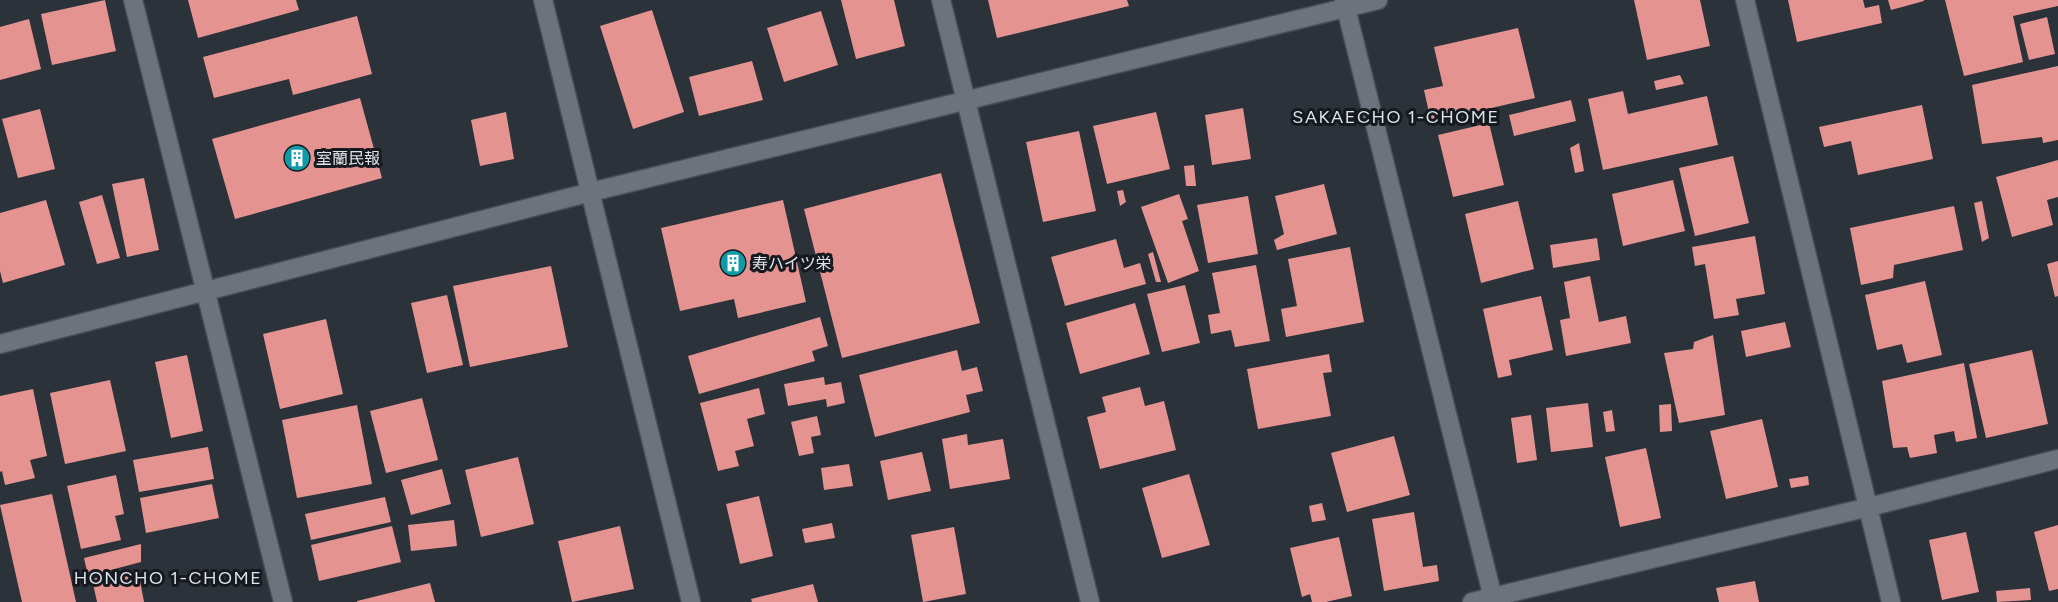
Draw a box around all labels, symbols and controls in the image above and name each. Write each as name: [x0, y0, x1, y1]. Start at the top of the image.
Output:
district label: SAKAECHO 1-CHOME: [1292, 106, 1500, 128]
building icon: 室蘭民報: [282, 143, 312, 173]
place label: 室蘭民報: [316, 149, 380, 168]
building icon: 寿ハイツ栄: [718, 248, 748, 278]
place label: 寿ハイツ栄: [752, 254, 832, 273]
district label: HONCHO 1-CHOME: [74, 567, 262, 589]

